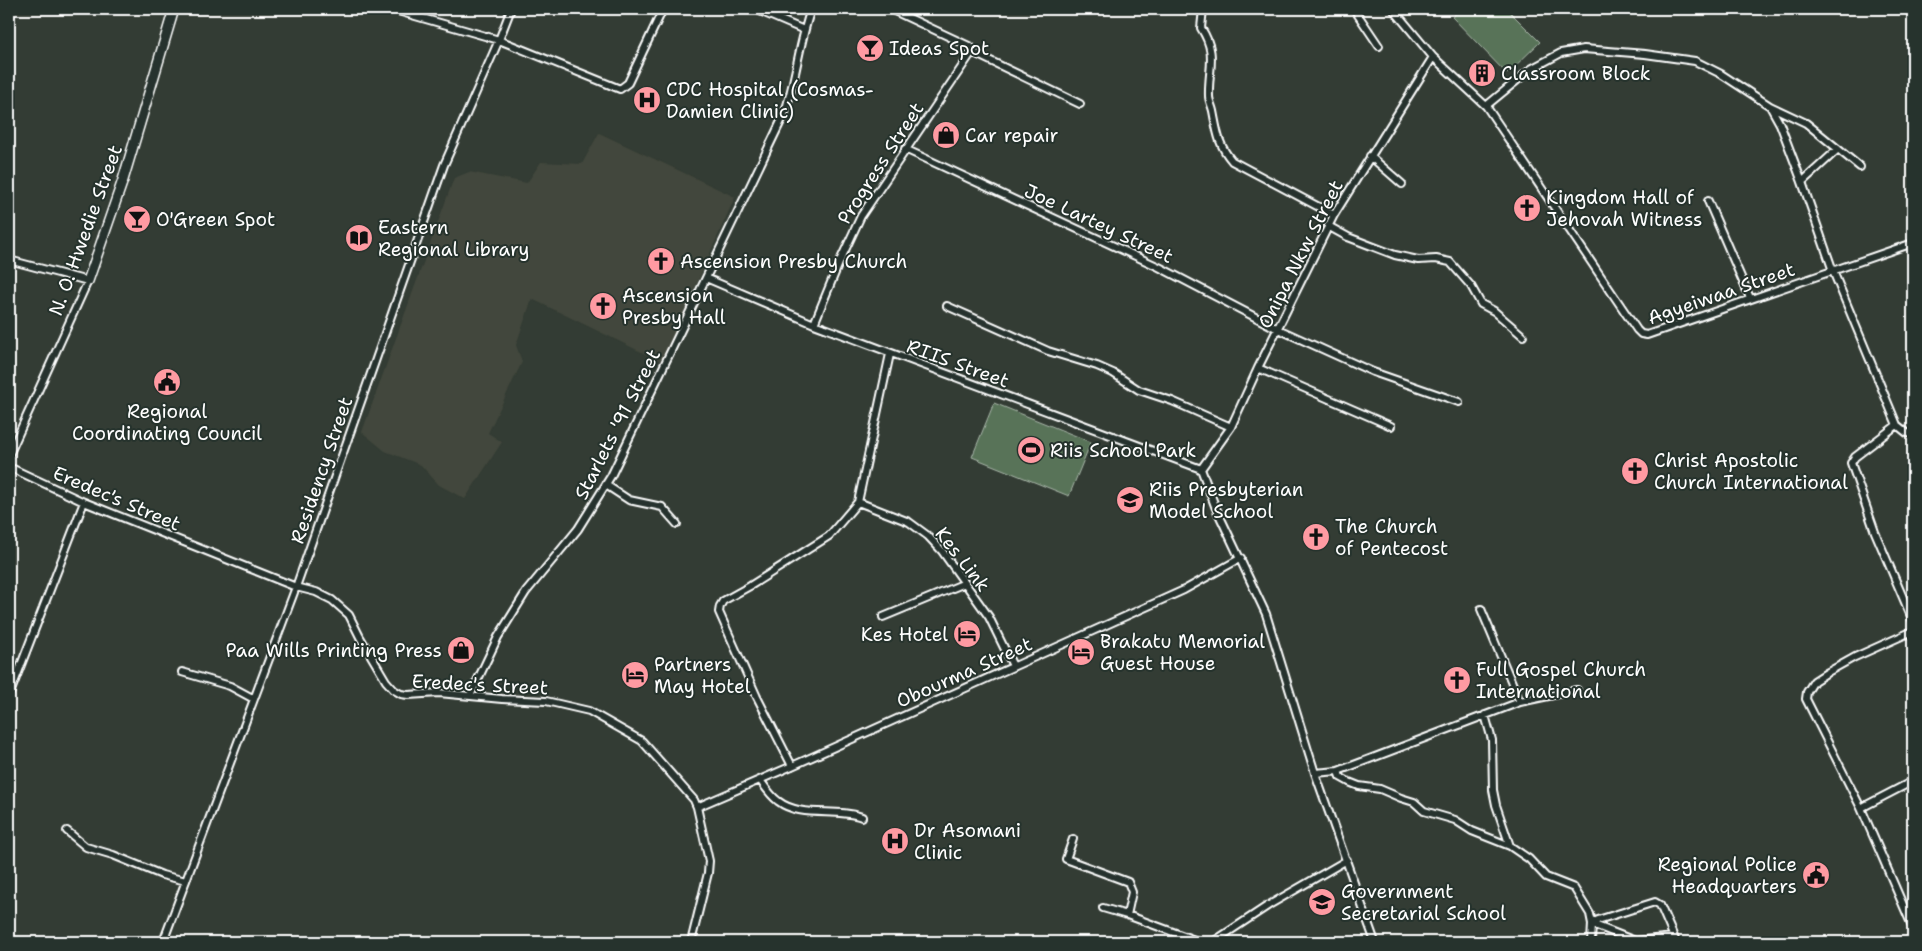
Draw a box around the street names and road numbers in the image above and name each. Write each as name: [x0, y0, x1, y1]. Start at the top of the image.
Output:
street label: Progress Street: [832, 97, 929, 229]
street label: N. O. Hwedie Street: [43, 141, 128, 319]
street label: Onipa Nkw Street: [1252, 176, 1349, 333]
street label: Joe Lartey Street: [1020, 178, 1177, 269]
street label: Agyeiwaa Street: [1644, 257, 1798, 330]
street label: RIIS Street: [903, 333, 1012, 394]
street label: Starlets '91 Street: [569, 345, 666, 504]
street label: Residency Street: [285, 393, 358, 547]
street label: Eredec's Street: [49, 460, 184, 537]
street label: Kes Link: [930, 522, 996, 597]
street label: Obourma Street: [892, 631, 1036, 714]
street label: Eredec's Street: [411, 668, 549, 701]

